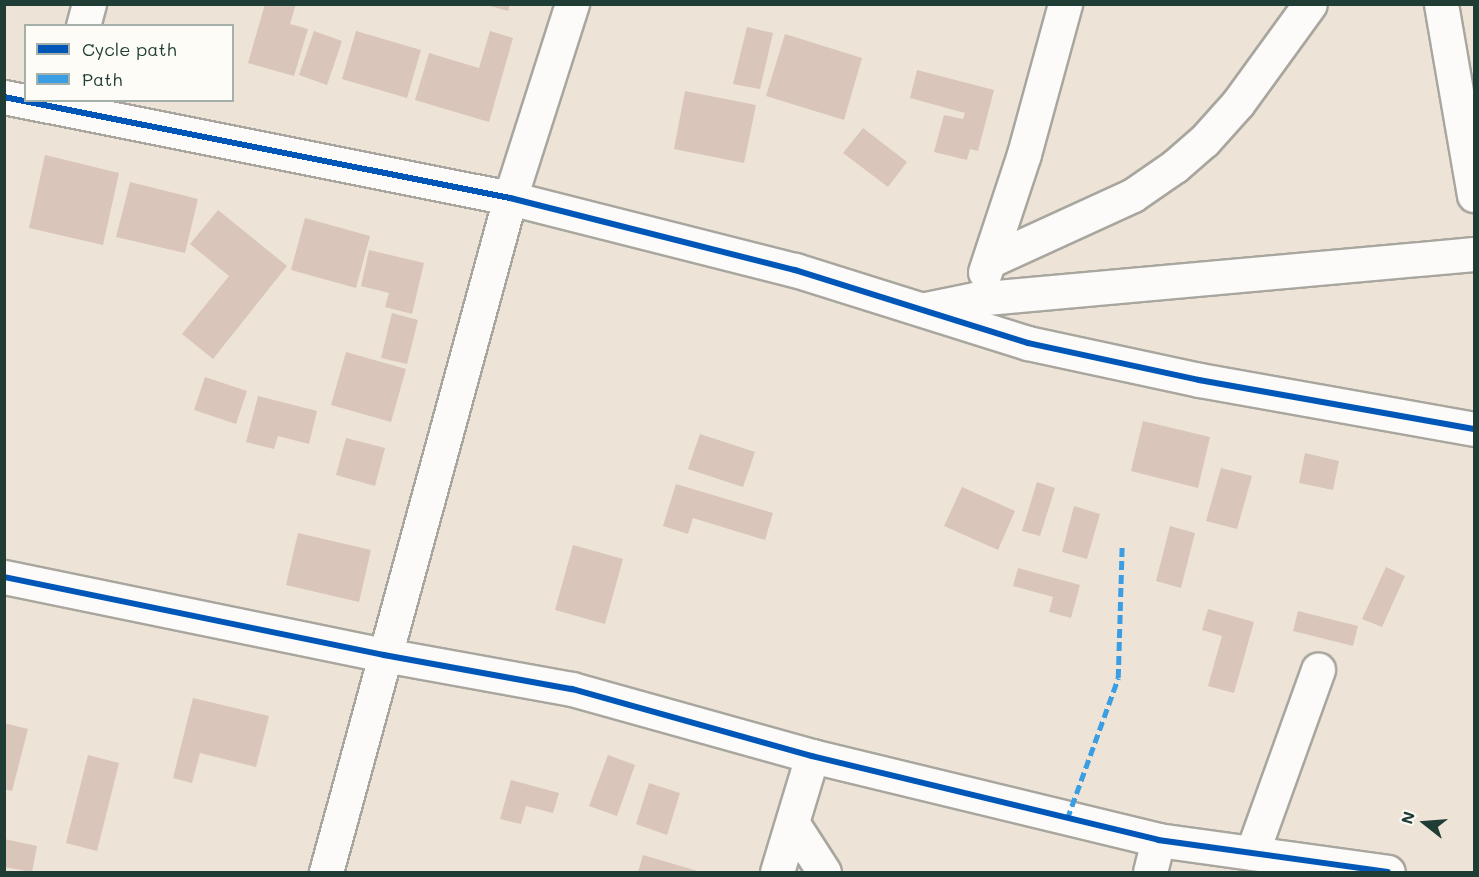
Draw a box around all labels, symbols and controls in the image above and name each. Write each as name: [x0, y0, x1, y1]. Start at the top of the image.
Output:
legend: [24, 24, 234, 102]
text: Cycle path: [82, 37, 177, 61]
text: Path: [82, 67, 122, 91]
north arrow: [1395, 793, 1455, 853]
text: N: [1395, 809, 1419, 826]

